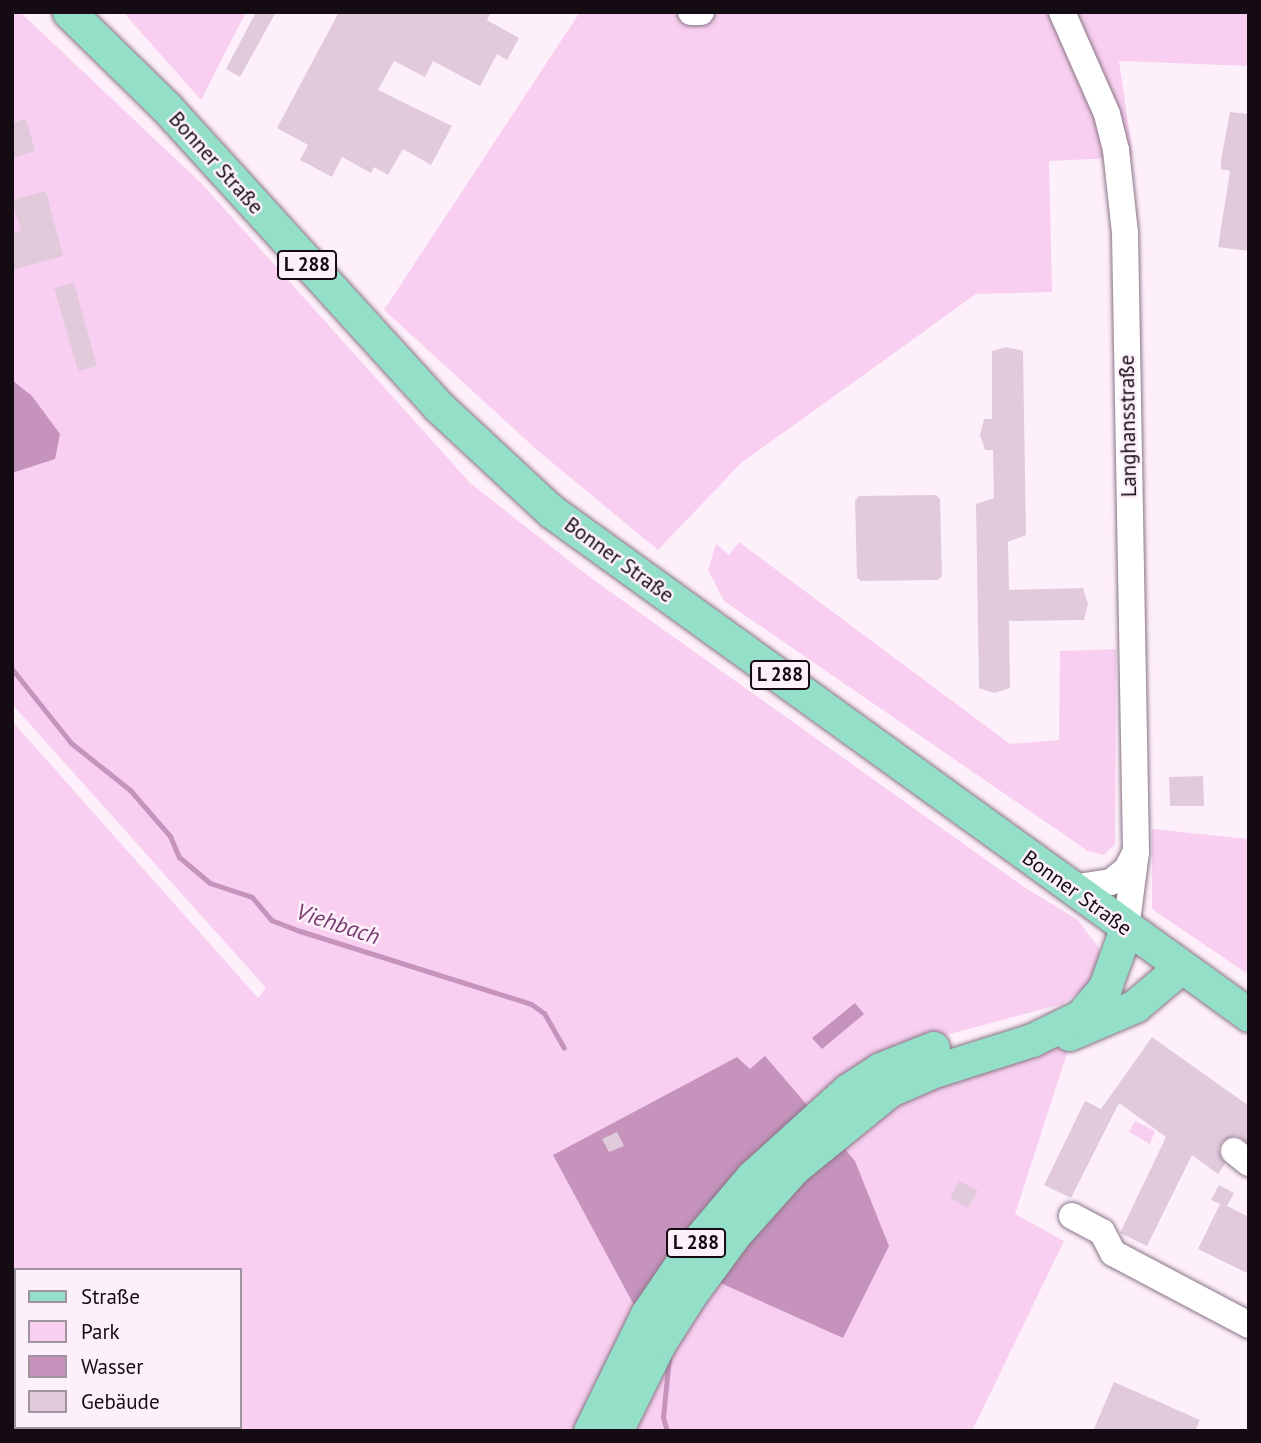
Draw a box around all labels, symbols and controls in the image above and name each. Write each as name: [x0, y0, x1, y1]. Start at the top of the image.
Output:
street label: Bonner Straße: [164, 107, 268, 219]
road number: L 288: [276, 249, 338, 280]
street label: Langhansstraße: [1114, 355, 1142, 497]
street label: Bonner Straße: [559, 512, 679, 608]
road number: L 288: [748, 660, 812, 690]
street label: Bonner Straße: [1017, 845, 1137, 941]
water label: Viehbach: [293, 898, 383, 950]
road number: L 288: [664, 1228, 728, 1259]
legend: [14, 1268, 242, 1429]
text: Straße: [81, 1283, 140, 1310]
text: Park: [81, 1318, 120, 1345]
text: Wasser: [81, 1353, 143, 1380]
text: Gebäude: [81, 1388, 160, 1415]

